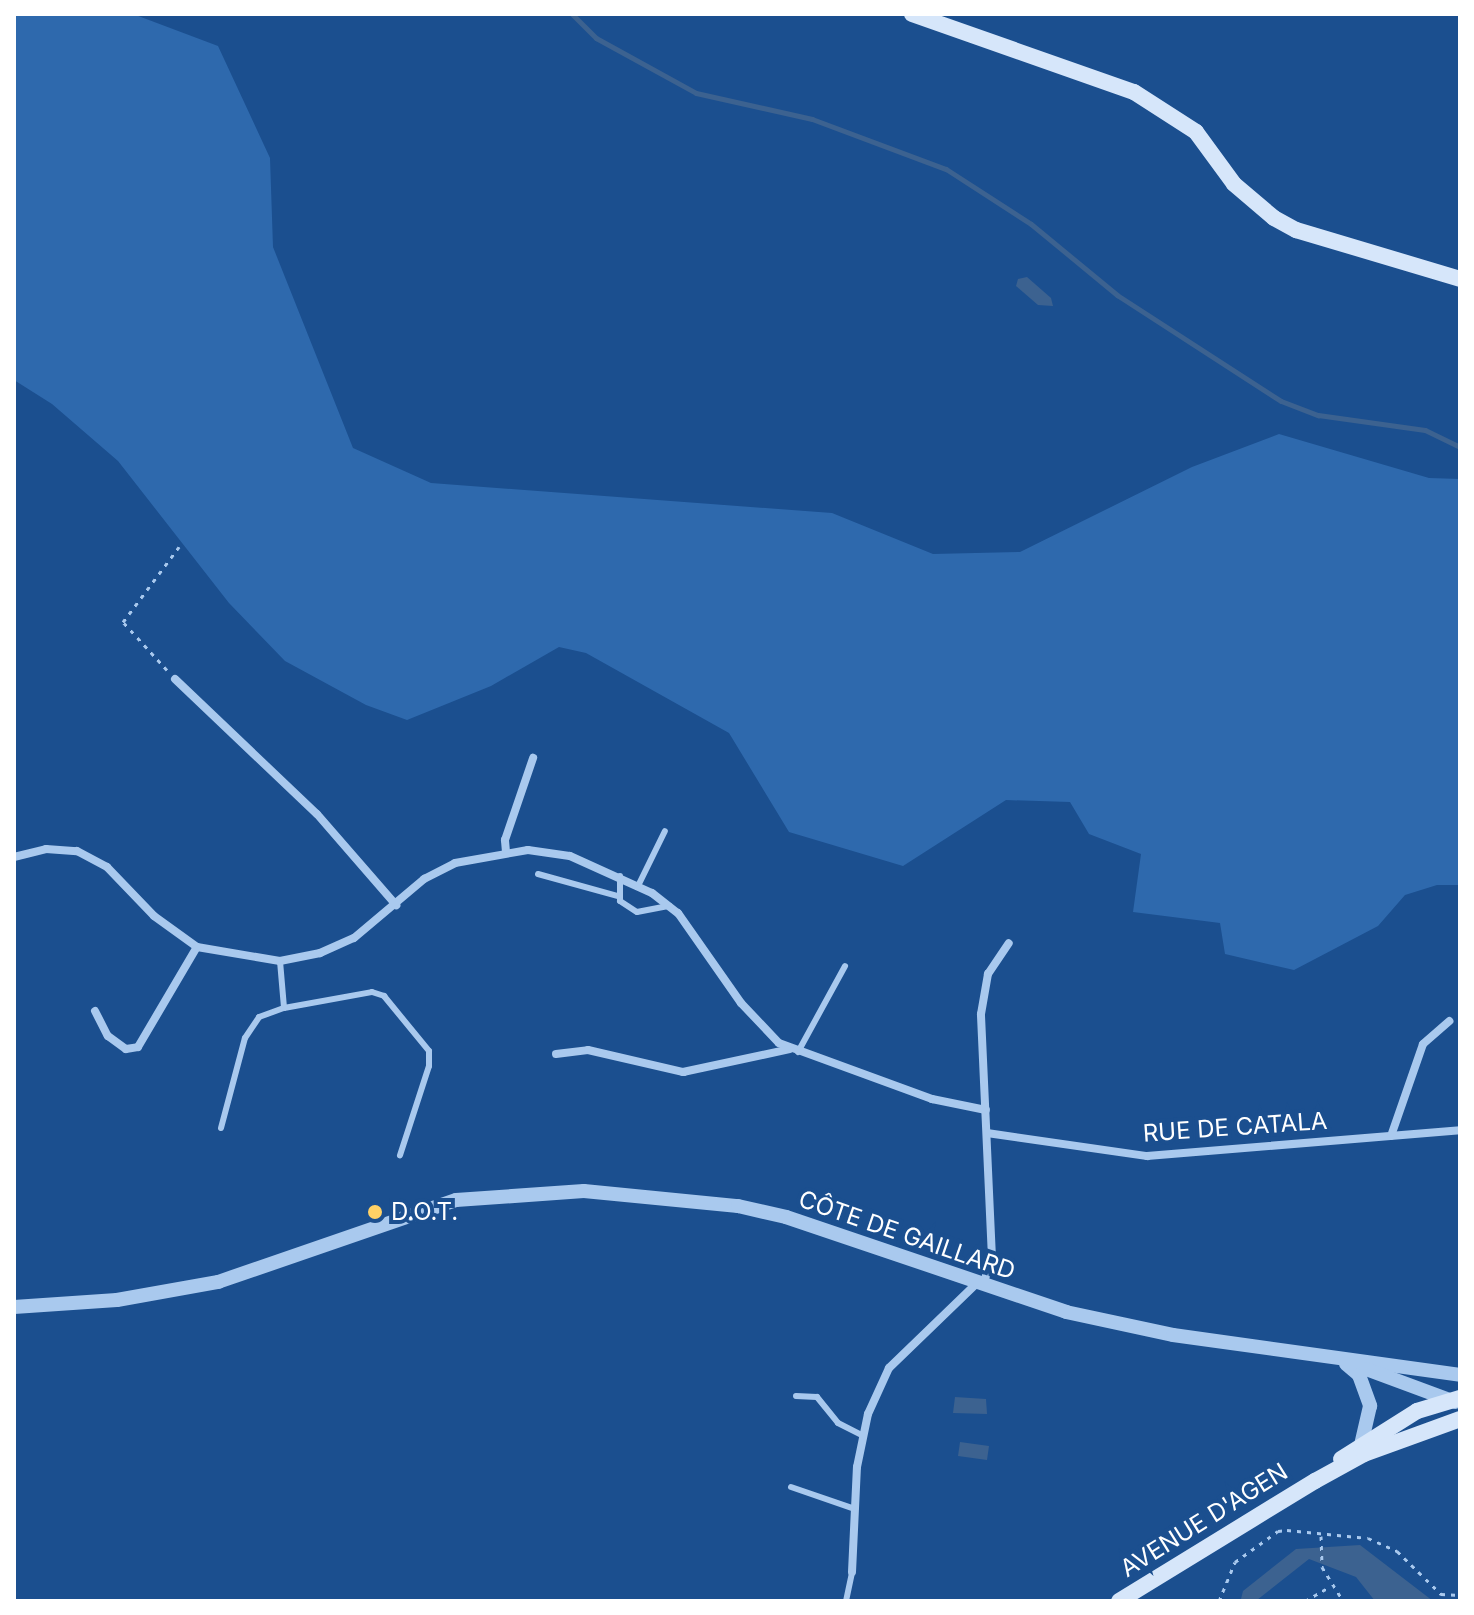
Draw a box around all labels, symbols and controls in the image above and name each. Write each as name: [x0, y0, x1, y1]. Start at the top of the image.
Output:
street label: RUE DE CATALA: [1142, 1106, 1328, 1148]
street label: CÔTE DE GAILLARD: [795, 1184, 1019, 1286]
place label: D.O.T.: [391, 1198, 458, 1226]
marker: D.O.T.: [366, 1203, 384, 1221]
street label: AVENUE D'AGEN: [1115, 1457, 1293, 1583]

